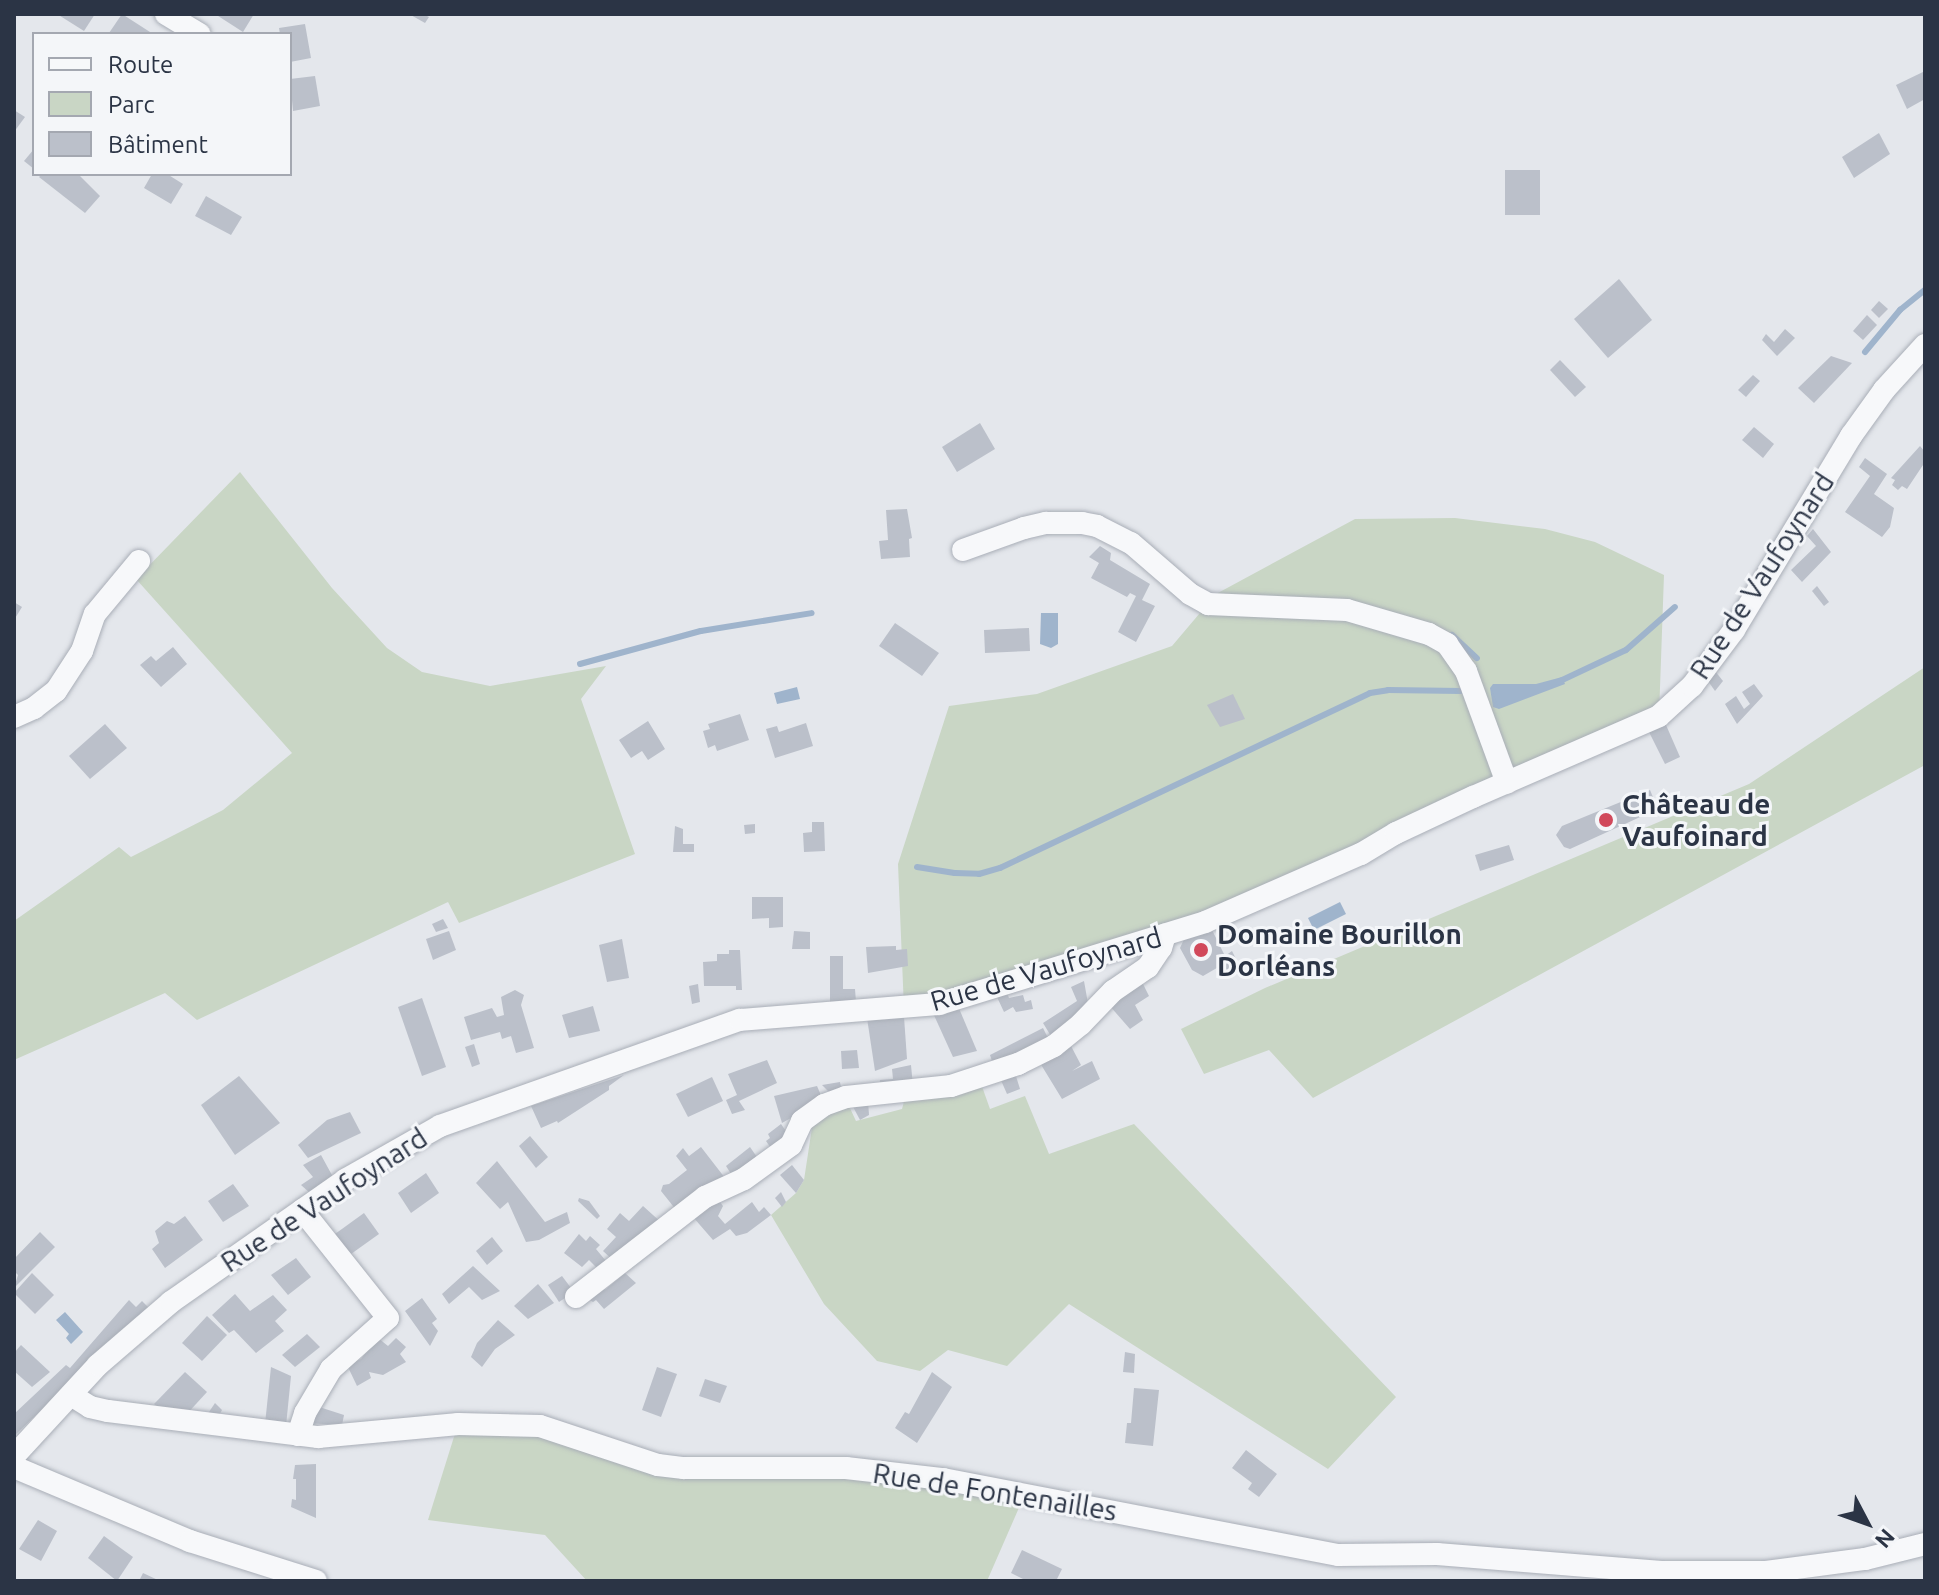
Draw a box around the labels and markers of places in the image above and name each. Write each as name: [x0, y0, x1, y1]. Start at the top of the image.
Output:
place label: Château de Vaufoinard: [1622, 787, 1770, 853]
marker: Château de Vaufoinard: [1597, 811, 1615, 829]
place label: Domaine Bourillon Dorléans: [1217, 917, 1462, 983]
marker: Domaine Bourillon Dorléans: [1192, 941, 1210, 959]

